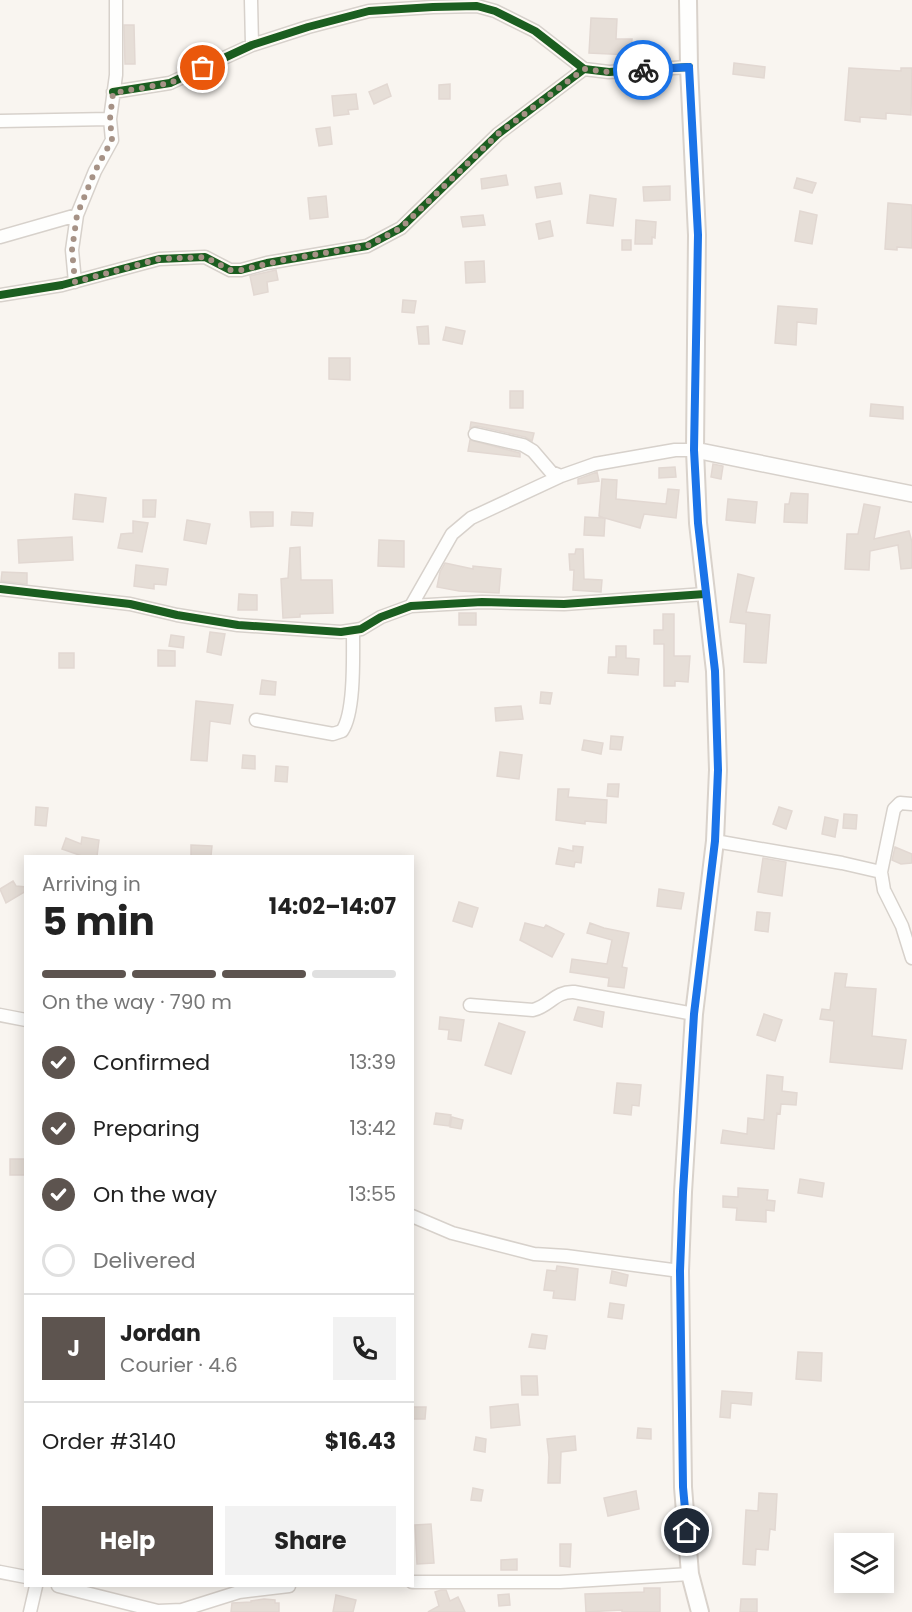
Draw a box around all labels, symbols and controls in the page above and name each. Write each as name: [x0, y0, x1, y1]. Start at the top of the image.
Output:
courier: [613, 40, 673, 100]
pin: [177, 42, 228, 93]
icon: bag: [186, 51, 219, 84]
icon: bike: [627, 54, 660, 87]
text: Arriving in: [42, 870, 141, 898]
text: 14:02–14:07: [269, 891, 396, 922]
text: 5 min: [42, 894, 155, 949]
text: On the way · 790 m: [42, 988, 232, 1016]
icon: check: [42, 1046, 75, 1079]
text: Confirmed: [93, 1047, 210, 1078]
text: 13:39: [349, 1048, 396, 1076]
icon: check: [42, 1112, 75, 1145]
text: Preparing: [93, 1113, 200, 1144]
text: 13:42: [349, 1114, 396, 1142]
icon: check: [42, 1178, 75, 1211]
text: On the way: [93, 1179, 217, 1210]
text: 13:55: [348, 1180, 396, 1208]
text: Delivered: [93, 1245, 196, 1276]
button: phone: [333, 1317, 396, 1380]
text: Jordan: [120, 1318, 201, 1349]
text: J: [67, 1333, 80, 1364]
text: Courier · 4.6: [120, 1351, 238, 1379]
text: Order #3140: [42, 1426, 176, 1457]
text: $16.43: [325, 1426, 396, 1457]
pin: [661, 1505, 712, 1556]
button: Help: [42, 1506, 213, 1575]
button: Share: [225, 1506, 396, 1575]
icon: home: [670, 1514, 703, 1547]
map controls: [834, 1533, 894, 1593]
button: layers: [834, 1533, 894, 1593]

